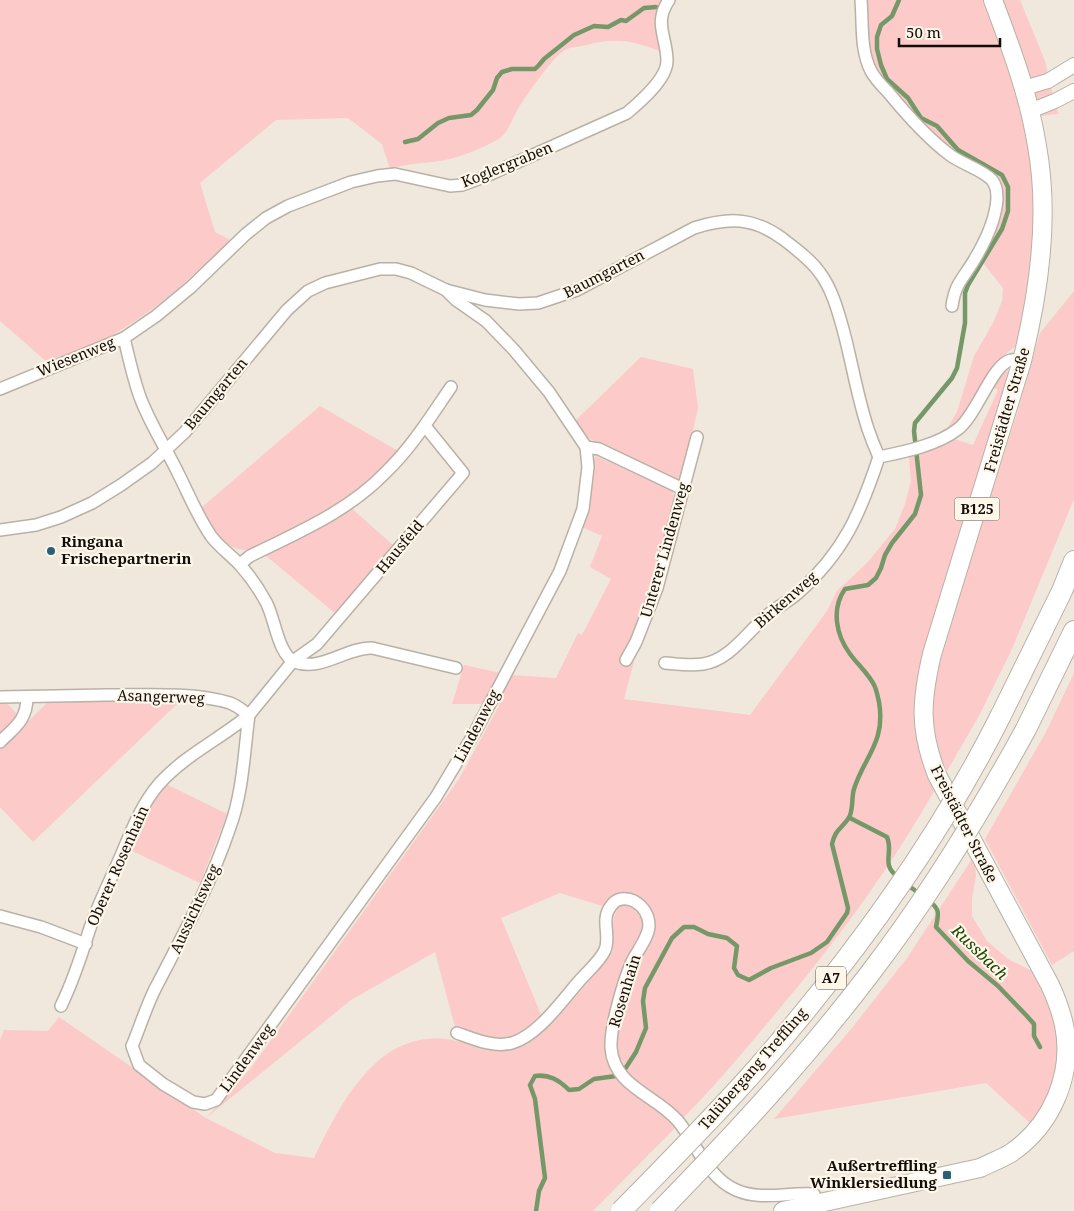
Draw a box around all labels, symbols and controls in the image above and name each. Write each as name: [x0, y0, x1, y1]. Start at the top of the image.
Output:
scale bar: [899, 15, 1000, 47]
text: 50 m: [906, 22, 941, 42]
street label: Koglergraben: [458, 137, 556, 191]
street label: Baumgarten: [560, 244, 648, 302]
street label: Wiesenweg: [34, 331, 117, 381]
street label: Freistädter Straße: [979, 345, 1033, 475]
street label: Baumgarten: [179, 353, 252, 434]
street label: Unterer Lindenweg: [635, 480, 693, 620]
road number: B125: [954, 498, 1000, 520]
street label: Hausfeld: [371, 515, 427, 577]
place label: Ringana Frischepartnerin: [61, 531, 191, 568]
marker: Ringana Frischepartnerin: [45, 545, 57, 557]
street label: Birkenweg: [750, 566, 821, 632]
street label: Asangerweg: [117, 684, 205, 708]
street label: Lindenweg: [449, 686, 504, 765]
street label: Freistädter Straße: [927, 761, 1003, 886]
street label: Oberer Rosenhain: [82, 802, 153, 929]
street label: Aussichtsweg: [165, 861, 223, 956]
water label: Russbach: [946, 919, 1013, 985]
street label: Rosenhain: [603, 951, 645, 1030]
road number: A7: [816, 966, 846, 990]
street label: Talübergang Treffling: [694, 1003, 811, 1134]
street label: Lindenweg: [215, 1019, 278, 1096]
place label: Außertreffling Winklersiedlung: [810, 1155, 938, 1192]
marker: Außertreffling Winklersiedlung: [941, 1169, 953, 1181]

